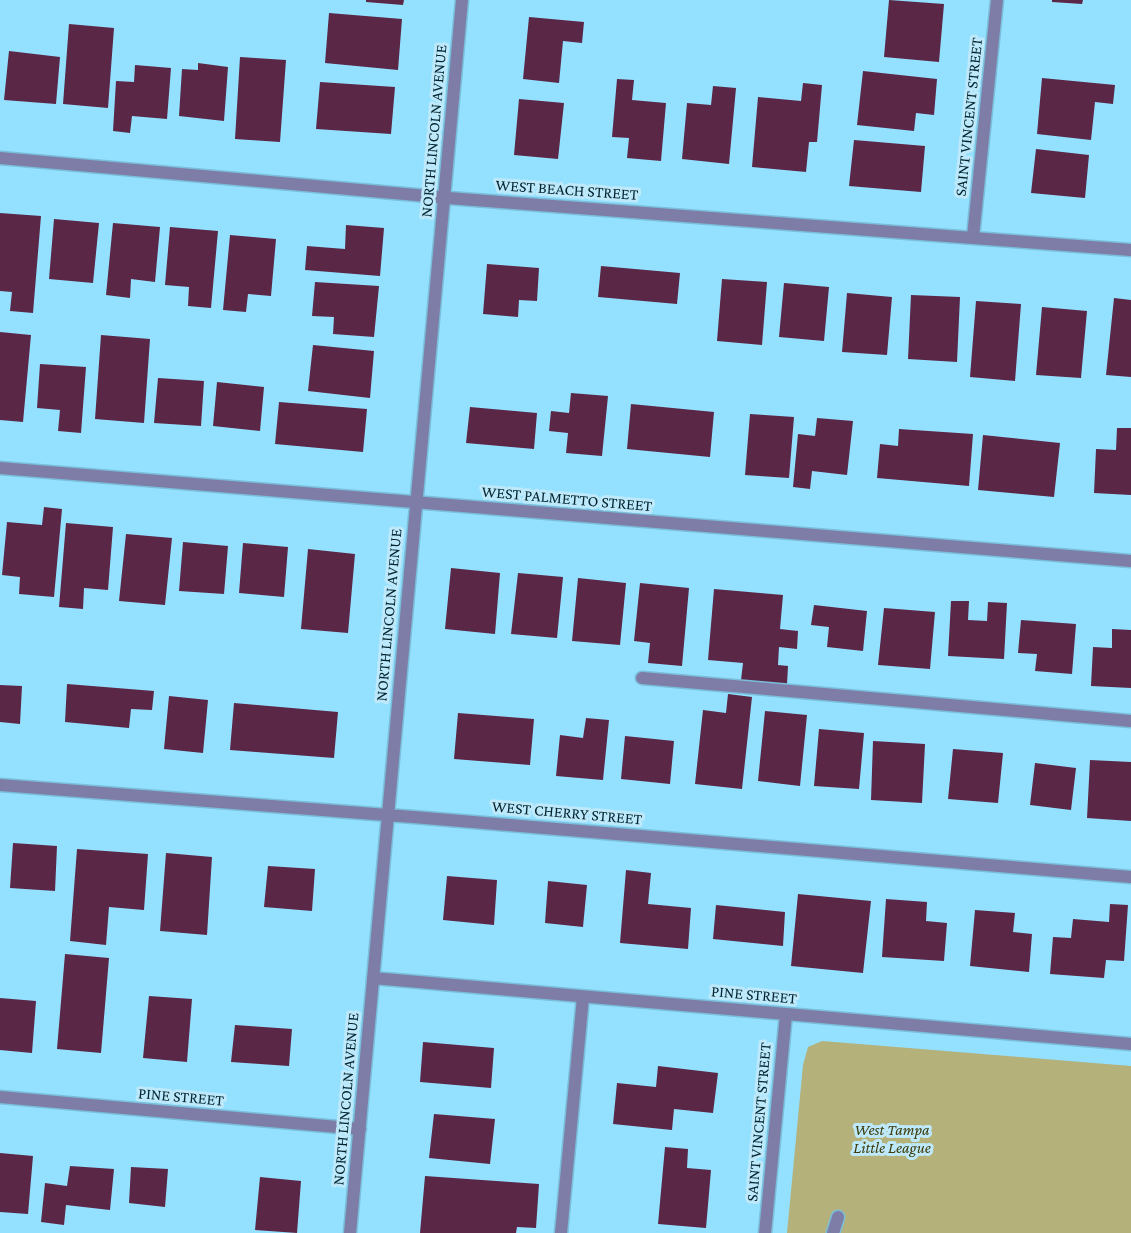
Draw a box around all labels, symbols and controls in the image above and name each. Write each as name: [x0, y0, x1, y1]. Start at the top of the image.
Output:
street label: SAINT VINCENT STREET: [951, 37, 987, 197]
street label: NORTH LINCOLN AVENUE: [417, 44, 451, 218]
street label: WEST BEACH STREET: [495, 175, 639, 205]
street label: WEST PALMETTO STREET: [481, 482, 653, 516]
street label: NORTH LINCOLN AVENUE: [372, 528, 406, 702]
street label: WEST CHERRY STREET: [491, 797, 643, 829]
street label: PINE STREET: [710, 982, 798, 1008]
street label: NORTH LINCOLN AVENUE: [329, 1012, 363, 1186]
street label: SAINT VINCENT STREET: [742, 1042, 776, 1202]
street label: PINE STREET: [137, 1084, 225, 1110]
park label: West Tampa Little League: [853, 1120, 931, 1158]

